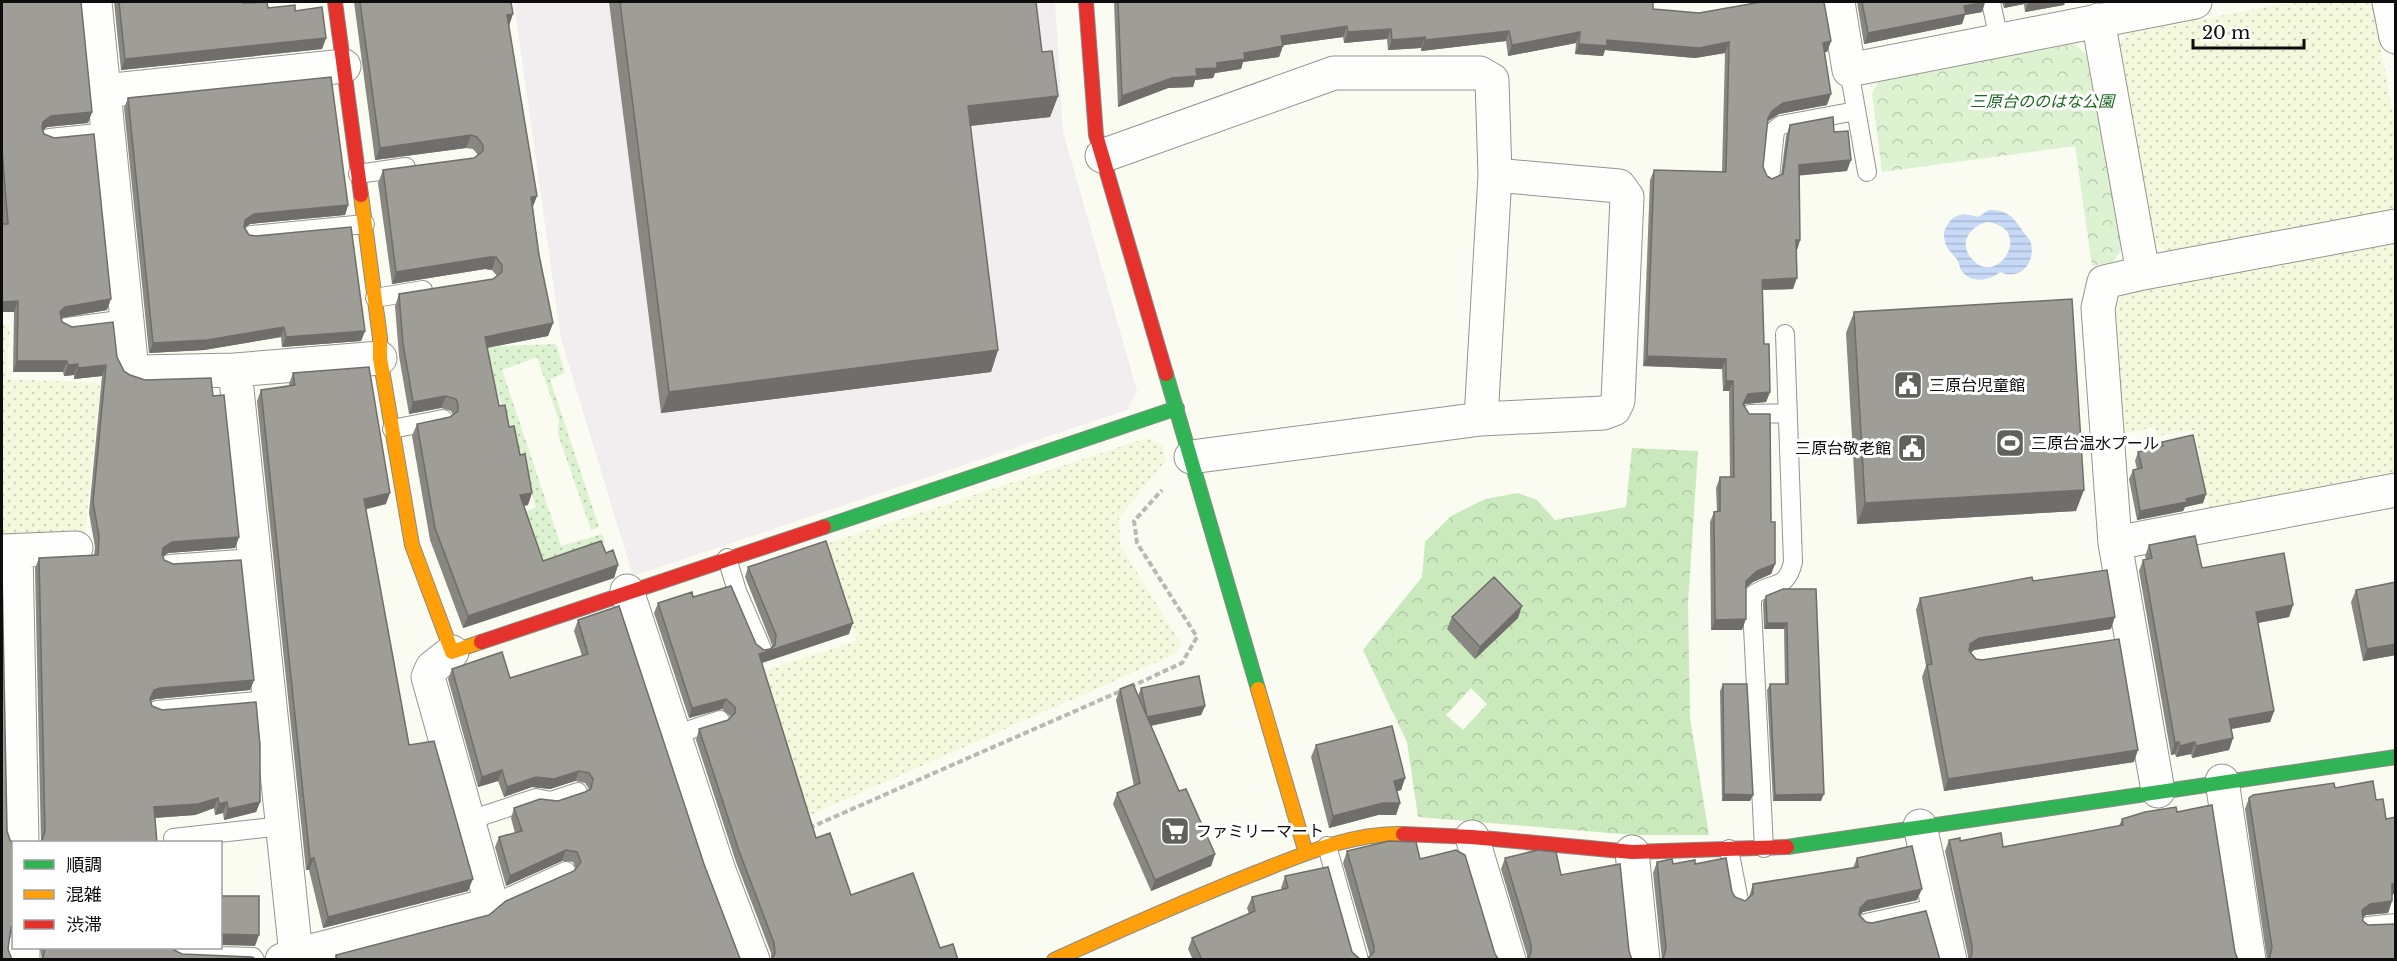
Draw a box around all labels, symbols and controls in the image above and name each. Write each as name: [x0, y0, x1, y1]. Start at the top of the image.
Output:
scale bar: [2193, 12, 2304, 50]
text: 20 m: [2202, 22, 2250, 44]
park label: 三原台ののはな公園: [1970, 91, 2116, 111]
public building icon: 三原台児童館: [1892, 369, 1924, 401]
place label: 三原台児童館: [1929, 375, 2025, 395]
sports icon: 三原台温水プール: [1994, 427, 2026, 459]
public building icon: 三原台敬老館: [1896, 432, 1928, 464]
place label: 三原台温水プール: [2031, 433, 2159, 453]
place label: 三原台敬老館: [1795, 438, 1891, 458]
supermarket icon: ファミリーマート: [1159, 815, 1191, 847]
place label: ファミリーマート: [1196, 821, 1324, 841]
legend: [12, 841, 222, 949]
text: 順調: [66, 854, 102, 876]
text: 混雑: [66, 884, 102, 906]
text: 渋滞: [66, 914, 102, 936]

